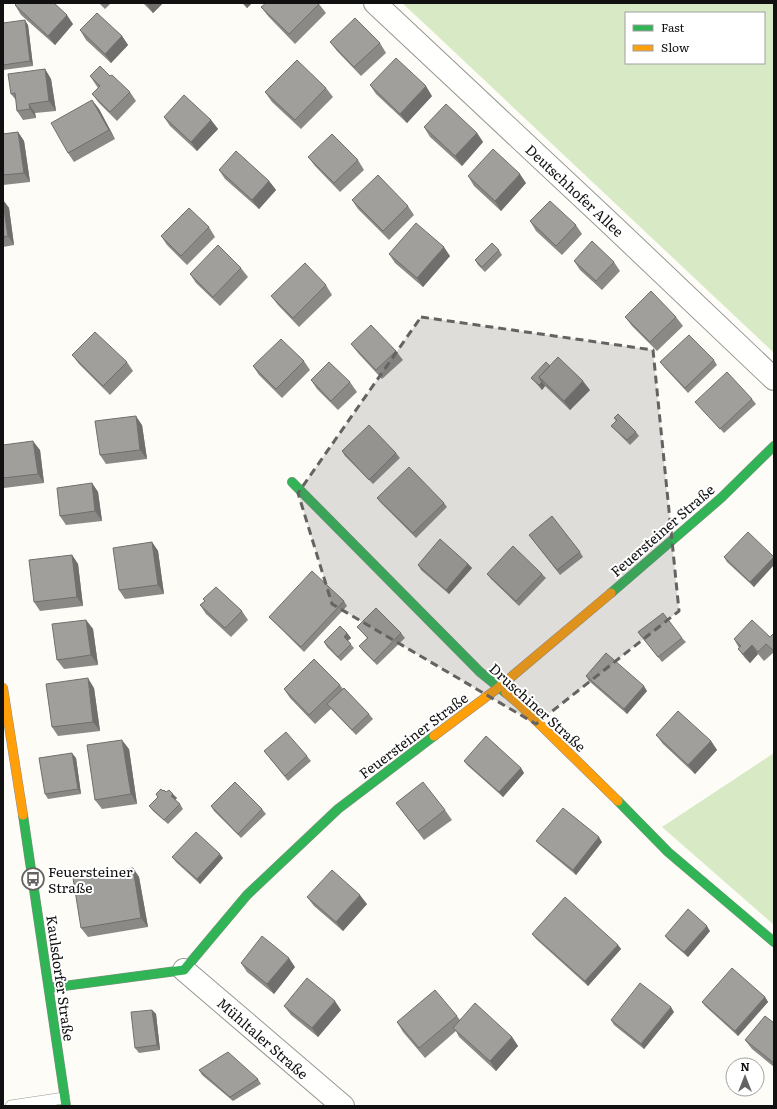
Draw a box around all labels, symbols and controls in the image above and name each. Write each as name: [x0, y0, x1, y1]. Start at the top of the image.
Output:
legend: [625, 12, 765, 64]
text: Fast: [661, 18, 685, 36]
text: Slow: [661, 38, 690, 56]
street label: Deutschhofer Allee: [522, 139, 628, 241]
street label: Feuersteiner Straße: [606, 479, 718, 581]
street label: Druschiner Straße: [485, 658, 591, 756]
street label: Feuersteiner Straße: [354, 687, 472, 783]
place label: Feuersteiner Straße: [48, 861, 133, 897]
bus stop icon: Feuersteiner Straße: [20, 866, 46, 892]
street label: Kaulsdorfer Straße: [42, 914, 80, 1042]
street label: Mühltaler Straße: [213, 993, 313, 1083]
north arrow: [725, 1057, 765, 1097]
text: N: [740, 1058, 750, 1074]

